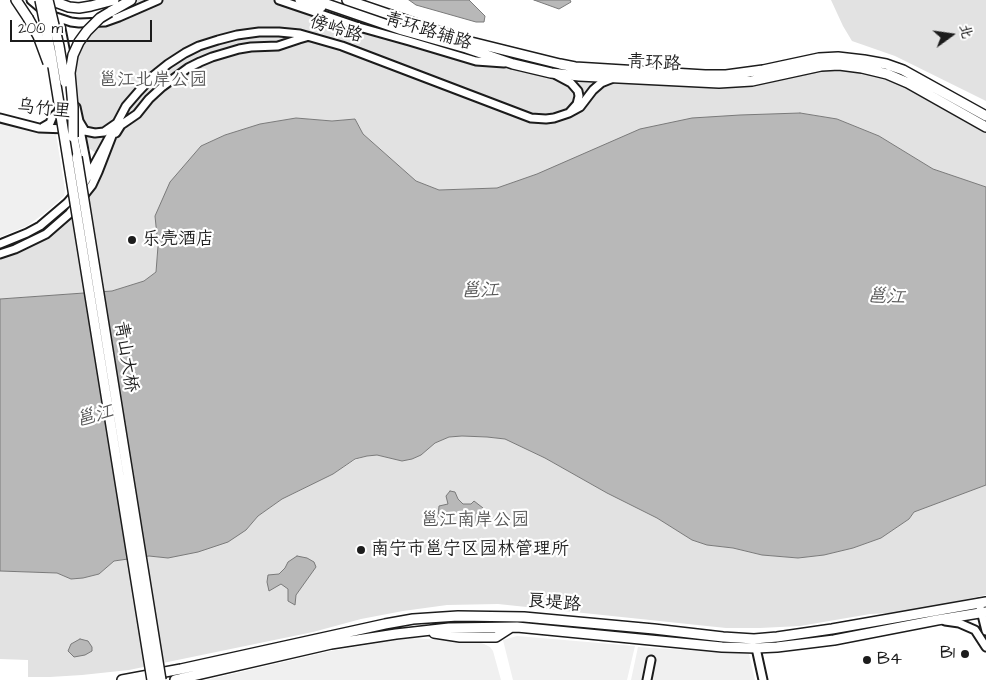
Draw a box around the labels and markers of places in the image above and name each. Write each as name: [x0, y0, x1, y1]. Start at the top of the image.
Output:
place label: 乐壳酒店: [142, 229, 214, 251]
marker: 乐壳酒店: [126, 234, 138, 246]
place label: 南宁市邕宁区园林管理所: [371, 539, 569, 561]
marker: 南宁市邕宁区园林管理所: [355, 544, 367, 556]
place label: B1: [940, 643, 955, 665]
marker: B1: [959, 648, 971, 660]
place label: B4: [877, 649, 902, 671]
marker: B4: [861, 654, 873, 666]

